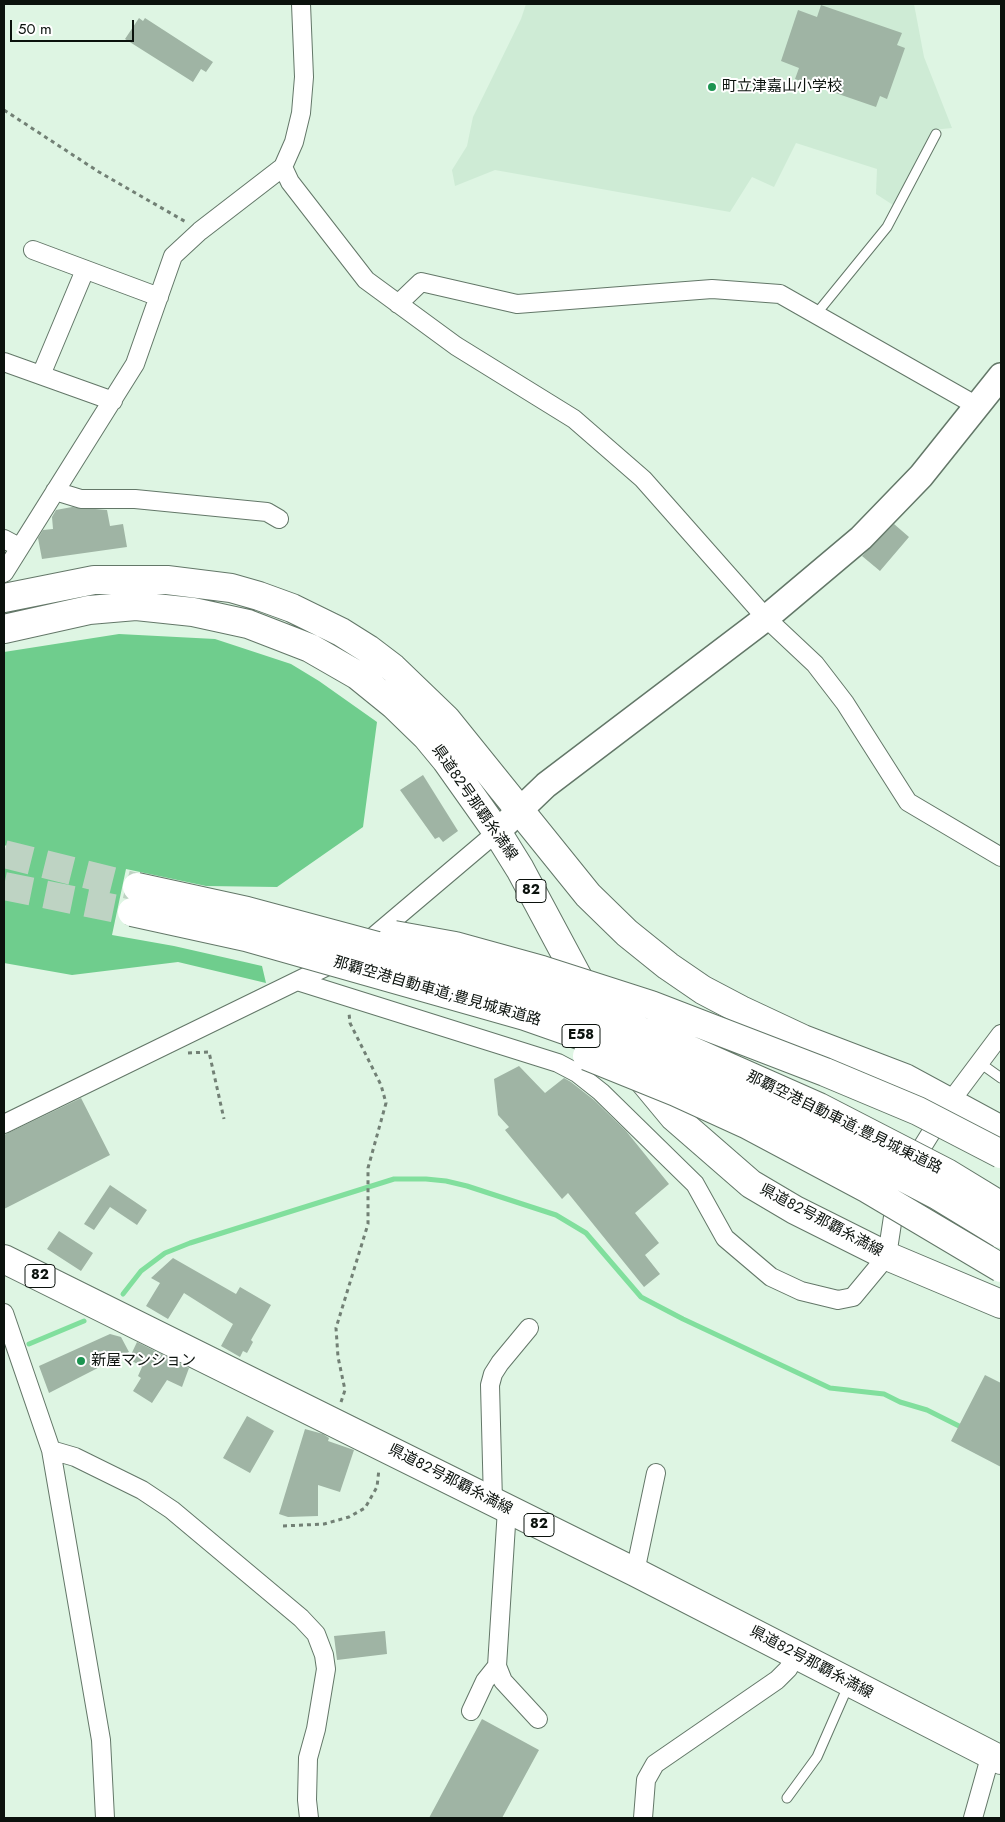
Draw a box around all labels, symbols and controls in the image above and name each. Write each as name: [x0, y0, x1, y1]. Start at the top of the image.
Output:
scale bar: [12, 10, 136, 42]
text: 50 m: [18, 18, 52, 40]
place label: 町立津嘉山小学校: [722, 78, 842, 96]
marker: 町立津嘉山小学校: [706, 81, 718, 93]
street label: 県道82号那覇糸満線: [427, 742, 521, 864]
road number: 82: [516, 879, 546, 902]
street label: 那覇空港自動車道;豊見城東道路: [331, 954, 543, 1030]
road number: E58: [562, 1024, 600, 1048]
street label: 那覇空港自動車道;豊見城東道路: [743, 1068, 945, 1178]
street label: 県道82号那覇糸満線: [756, 1181, 886, 1261]
road number: 82: [25, 1264, 55, 1288]
place label: 新屋マンション: [91, 1352, 196, 1370]
marker: 新屋マンション: [75, 1355, 87, 1367]
street label: 県道82号那覇糸満線: [385, 1441, 515, 1519]
road number: 82: [524, 1514, 554, 1536]
street label: 県道82号那覇糸満線: [746, 1623, 876, 1703]

